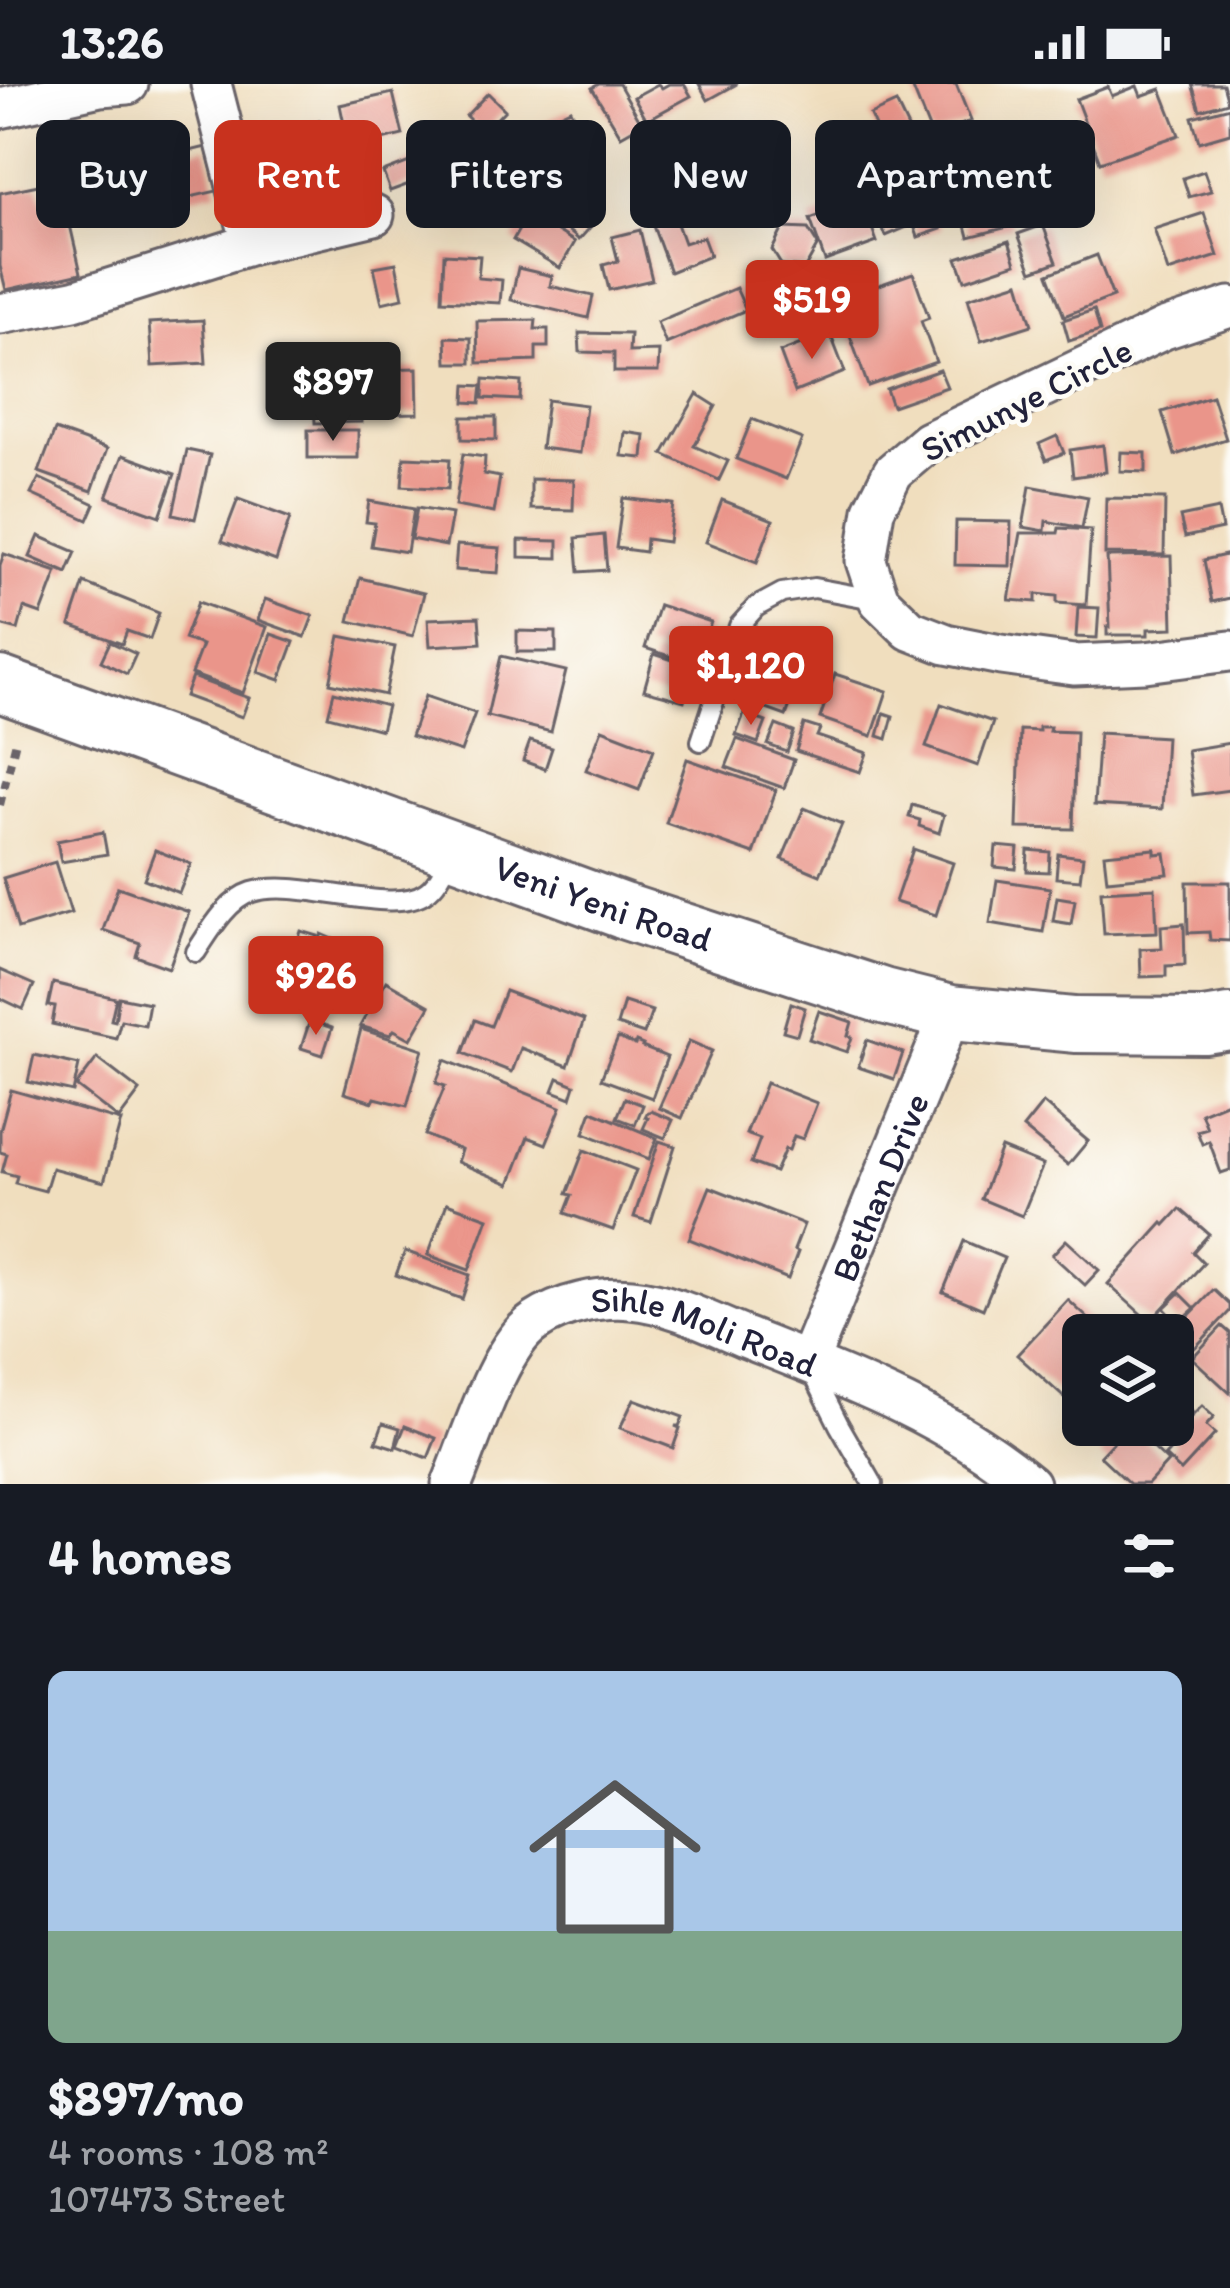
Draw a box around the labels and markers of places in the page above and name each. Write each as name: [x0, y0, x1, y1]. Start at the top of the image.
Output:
pin: $519: [741, 260, 883, 362]
pin: $897: [262, 342, 404, 444]
pin: $1,120: [653, 626, 849, 728]
pin: $926: [245, 936, 387, 1038]

